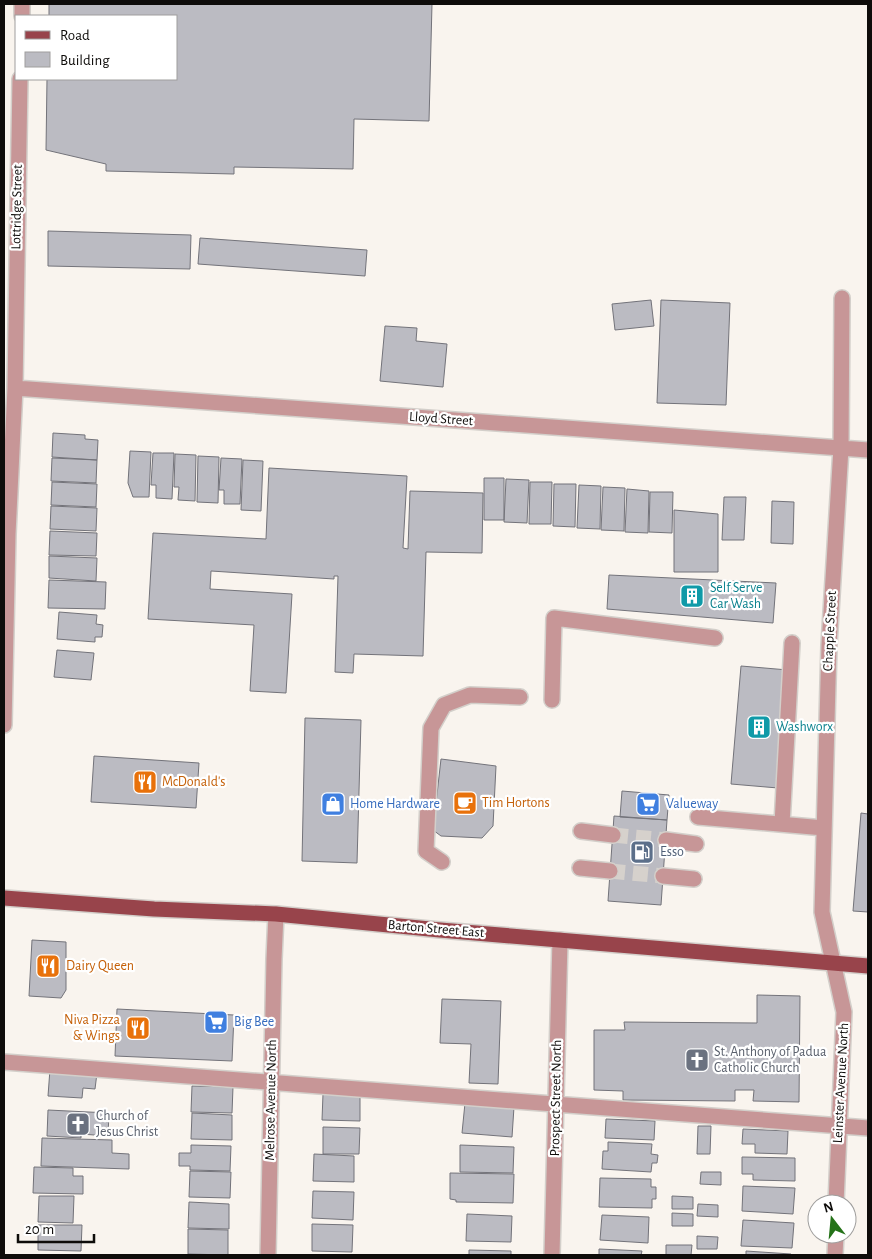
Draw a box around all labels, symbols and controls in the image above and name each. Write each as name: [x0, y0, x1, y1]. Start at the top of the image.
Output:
legend: [15, 15, 178, 80]
text: Road: [60, 28, 90, 43]
text: Building: [60, 53, 110, 68]
street label: Lottridge Street: [9, 164, 25, 250]
street label: Lloyd Street: [408, 410, 474, 428]
place label: Self Serve Car Wash: [710, 581, 762, 611]
building icon: Self Serve Car Wash: [679, 583, 705, 609]
street label: Chapple Street: [821, 590, 839, 672]
building icon: Washworx: [746, 714, 772, 740]
place label: Washworx: [776, 720, 833, 734]
restaurant icon: McDonald's: [132, 769, 158, 795]
place label: McDonald's: [162, 775, 225, 789]
cafe icon: Tim Hortons: [452, 790, 478, 816]
shop icon: Home Hardware: [320, 791, 346, 817]
supermarket icon: Valueway: [635, 791, 661, 817]
place label: Tim Hortons: [482, 796, 550, 810]
place label: Home Hardware: [350, 797, 440, 811]
place label: Valueway: [666, 797, 718, 811]
fuel station icon: Esso: [629, 839, 655, 865]
place label: Esso: [660, 845, 684, 859]
street label: Barton Street East: [387, 918, 485, 940]
restaurant icon: Dairy Queen: [35, 953, 61, 979]
place label: Dairy Queen: [66, 959, 134, 973]
supermarket icon: Big Bee: [203, 1009, 229, 1035]
place label: Niva Pizza & Wings: [64, 1013, 121, 1043]
restaurant icon: Niva Pizza & Wings: [125, 1015, 151, 1041]
place label: Big Bee: [234, 1015, 274, 1029]
street label: Leinster Avenue North: [831, 1022, 851, 1144]
street label: Melrose Avenue North: [263, 1039, 279, 1161]
street label: Prospect Street North: [548, 1039, 564, 1157]
place label: St. Anthony of Padua Catholic Church: [714, 1045, 827, 1075]
church icon: St. Anthony of Padua Catholic Church: [684, 1047, 710, 1073]
place label: Church of Jesus Christ: [96, 1109, 159, 1139]
church icon: Church of Jesus Christ: [65, 1111, 91, 1137]
north arrow: [807, 1194, 857, 1244]
text: N: [822, 1199, 835, 1216]
scale bar: [18, 1212, 94, 1244]
text: 20 m: [25, 1222, 54, 1237]

